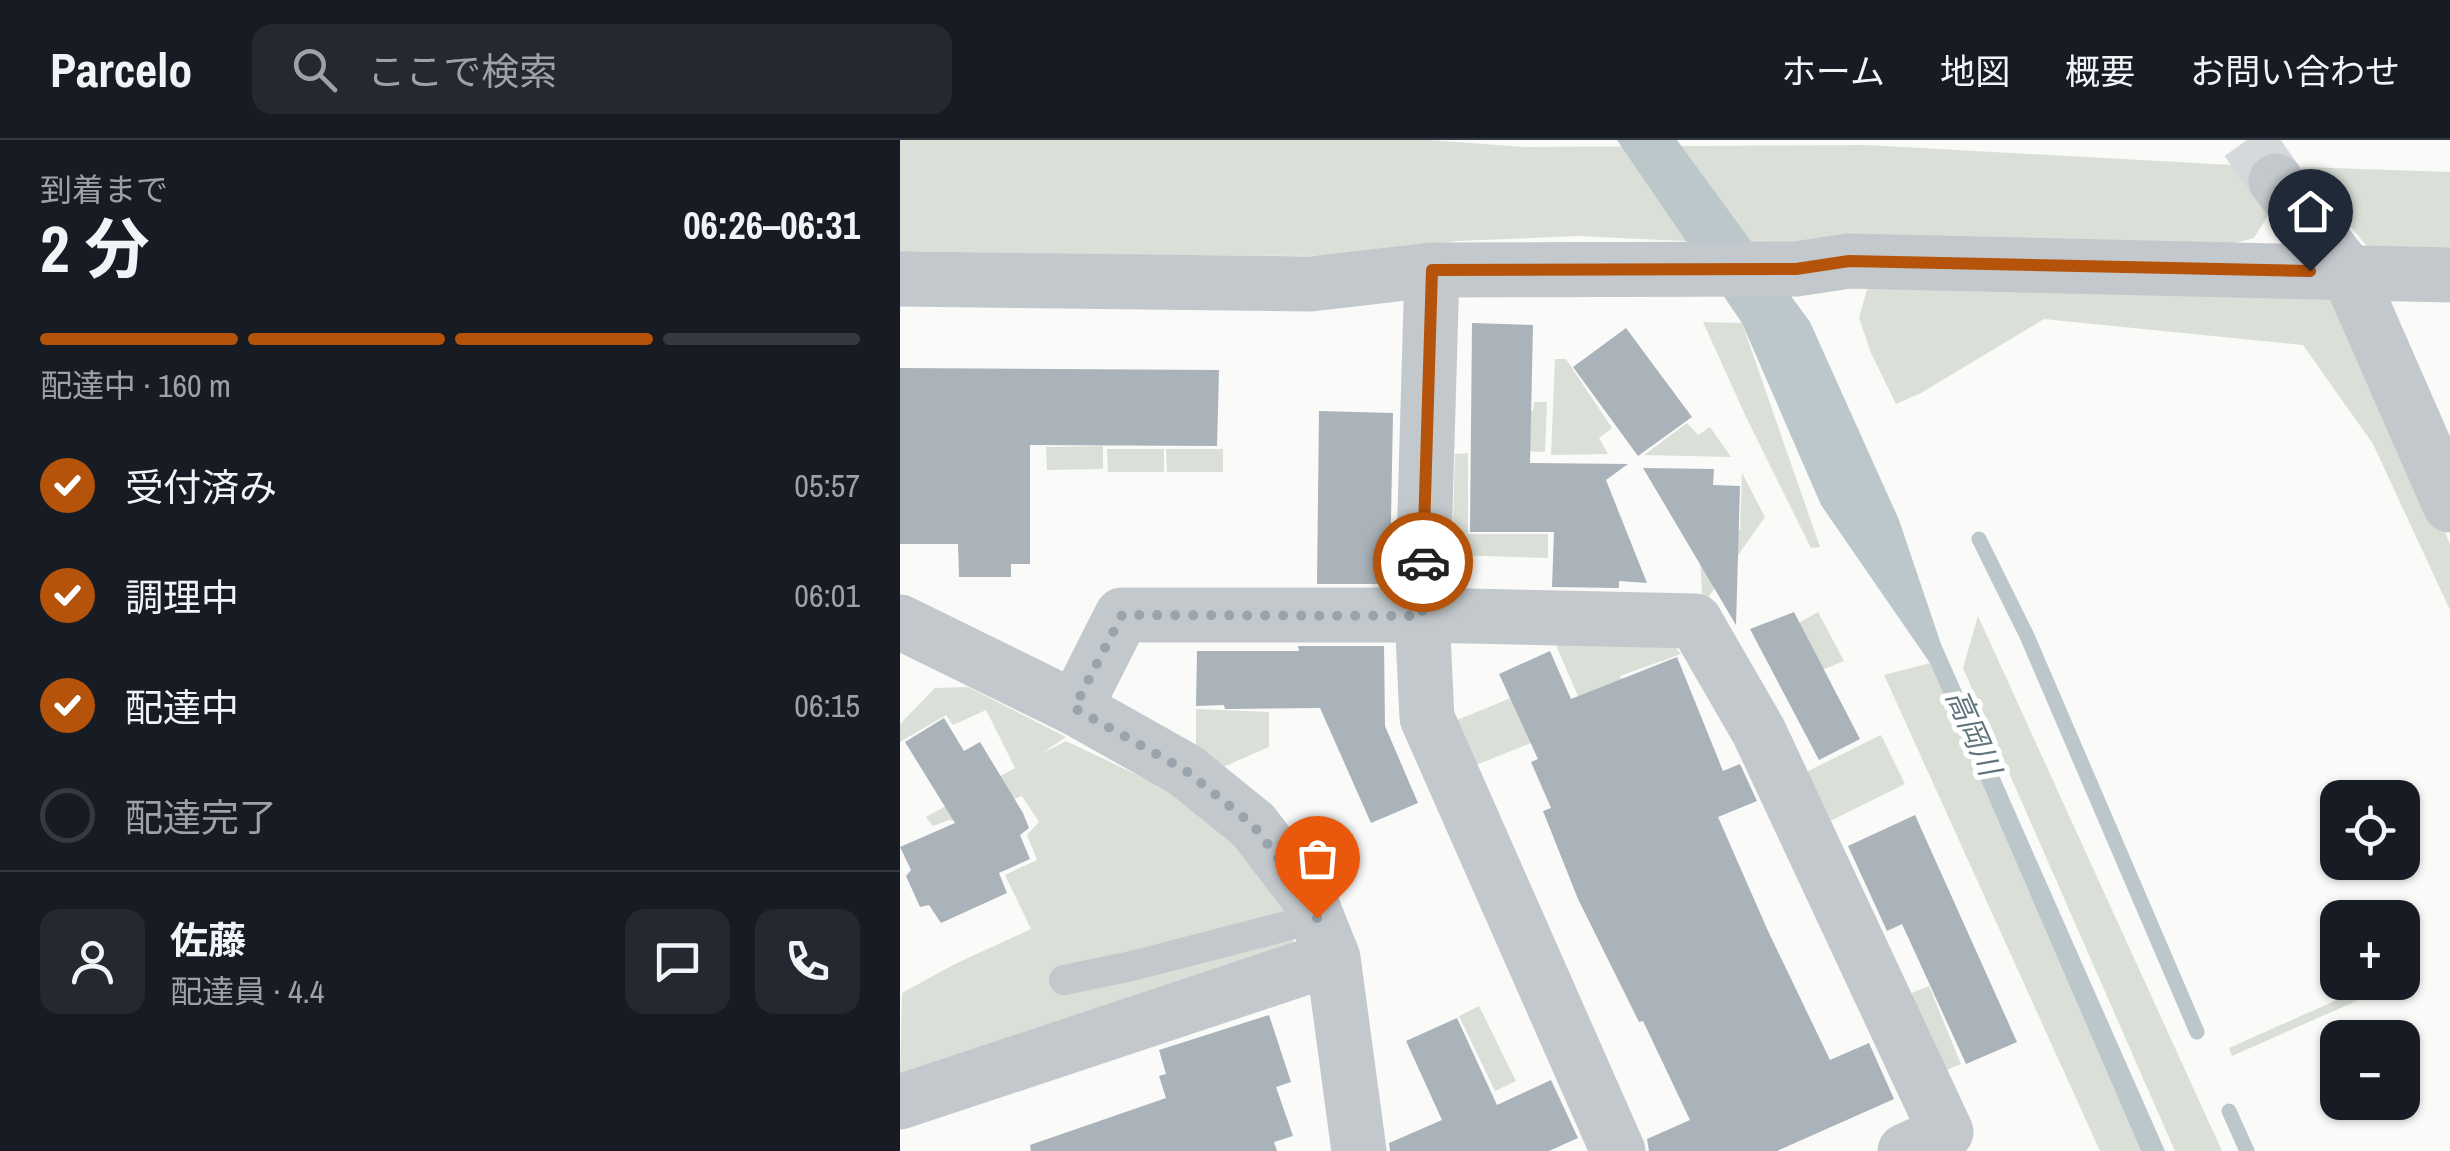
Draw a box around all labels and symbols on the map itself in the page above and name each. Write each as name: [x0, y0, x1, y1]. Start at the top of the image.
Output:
pin: [2268, 169, 2353, 272]
courier: [1373, 512, 1473, 612]
water label: 高岡川: [1937, 683, 2012, 784]
pin: [1275, 816, 1360, 919]

